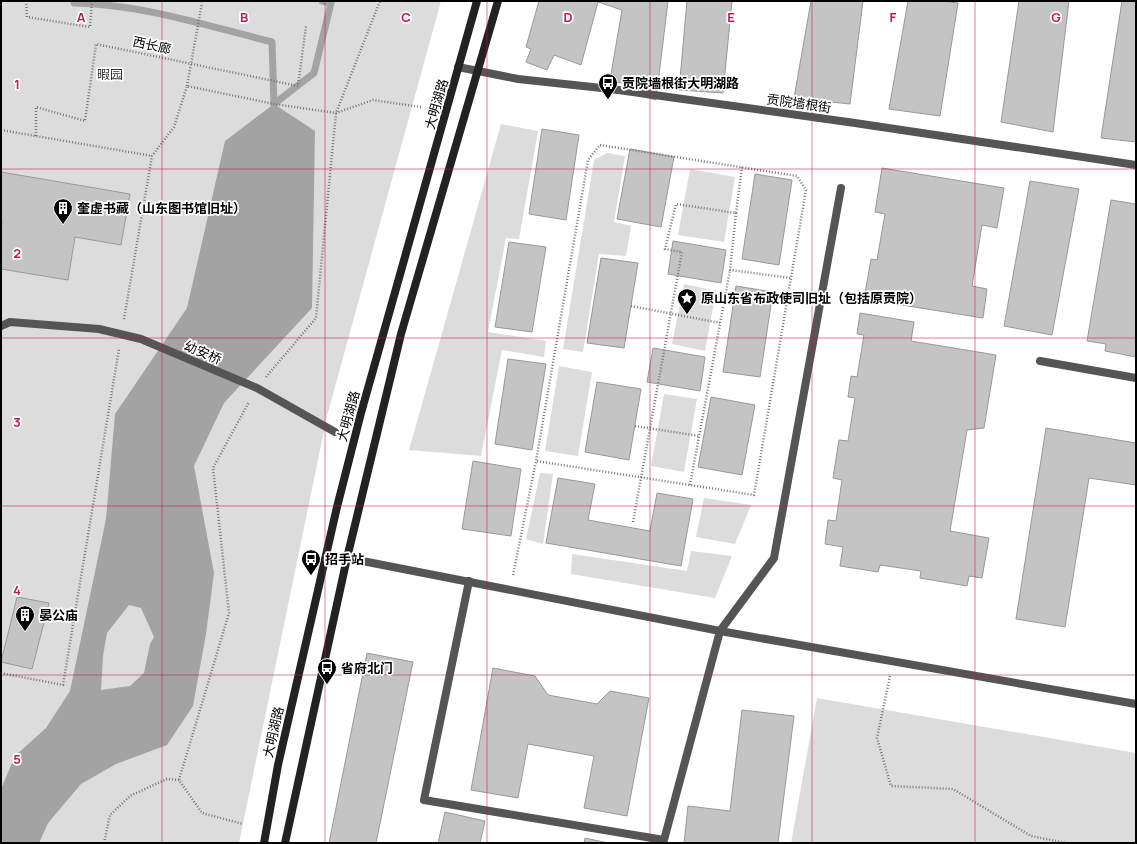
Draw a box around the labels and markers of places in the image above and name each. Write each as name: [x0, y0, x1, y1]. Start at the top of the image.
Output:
bus stop icon: 贡院墙根街大明湖路: [597, 72, 619, 100]
place label: 贡院墙根街大明湖路: [622, 74, 739, 92]
building icon: 奎虚书藏（山东图书馆旧址）: [52, 197, 74, 225]
place label: 奎虚书藏（山东图书馆旧址）: [77, 199, 246, 217]
place icon: 原山东省布政使司旧址（包括原贡院）: [676, 287, 698, 315]
place label: 原山东省布政使司旧址（包括原贡院）: [701, 289, 922, 307]
bus stop icon: 招手站: [300, 548, 322, 576]
place label: 招手站: [325, 550, 364, 568]
building icon: 晏公庙: [14, 604, 36, 632]
place label: 晏公庙: [39, 606, 78, 624]
bus stop icon: 省府北门: [316, 657, 338, 685]
place label: 省府北门: [341, 659, 393, 677]

